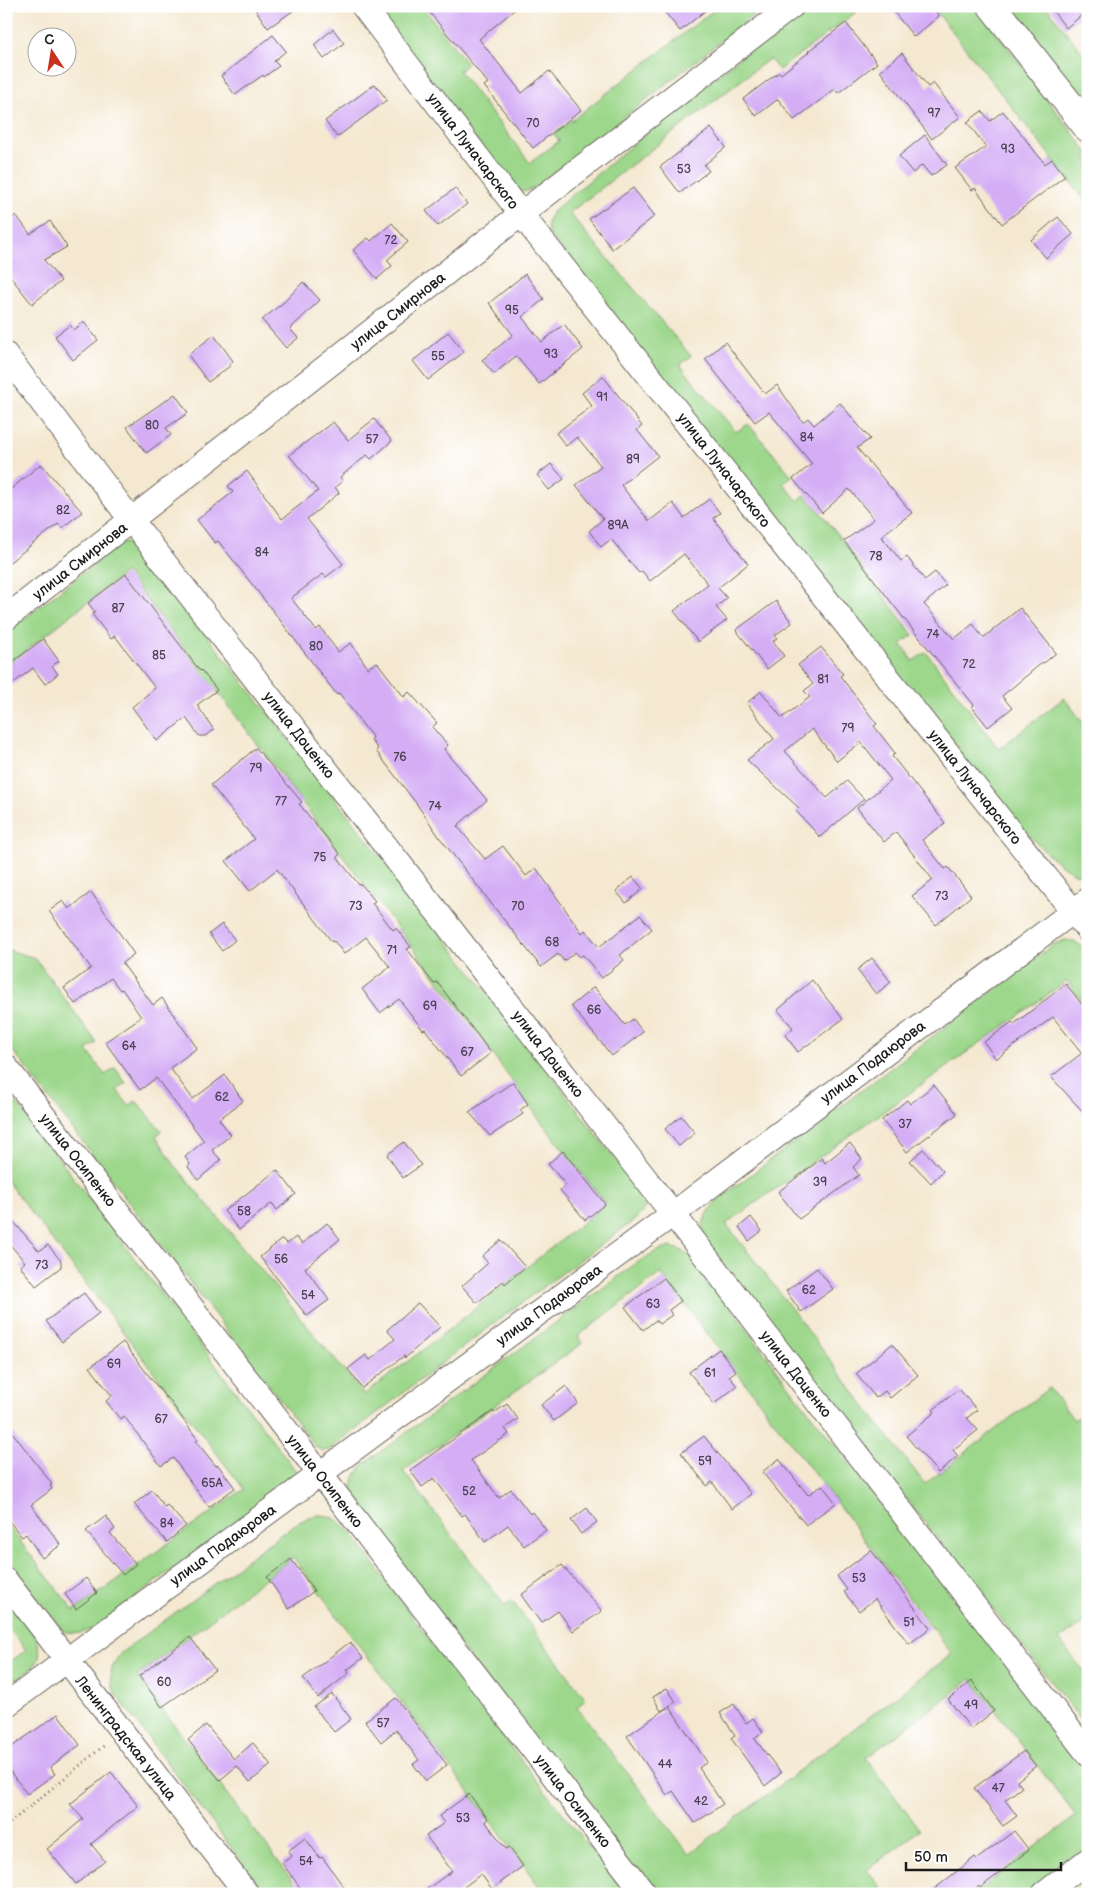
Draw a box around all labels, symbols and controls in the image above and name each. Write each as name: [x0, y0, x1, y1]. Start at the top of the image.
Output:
north arrow: [28, 28, 78, 78]
text: С: [43, 30, 56, 49]
street label: улица Луначарского: [423, 89, 523, 213]
house number: 97: [928, 106, 941, 121]
house number: 70: [527, 116, 539, 131]
house number: 93: [1001, 142, 1015, 157]
house number: 53: [677, 162, 691, 177]
house number: 72: [385, 233, 397, 248]
street label: улица Смирнова: [347, 268, 450, 354]
house number: 95: [505, 303, 519, 318]
house number: 93: [544, 347, 558, 362]
house number: 55: [431, 349, 445, 364]
house number: 91: [596, 390, 608, 405]
street label: улица Луначарского: [673, 409, 775, 532]
house number: 80: [145, 418, 159, 433]
house number: 84: [800, 430, 815, 445]
house number: 57: [366, 432, 378, 447]
house number: 89: [626, 452, 640, 467]
house number: 82: [56, 503, 70, 518]
street label: улица Смирнова: [29, 518, 132, 604]
house number: 89А: [607, 518, 629, 533]
house number: 84: [255, 545, 270, 560]
house number: 78: [870, 549, 882, 564]
house number: 87: [112, 601, 125, 616]
house number: 74: [926, 627, 940, 642]
house number: 80: [309, 639, 323, 654]
house number: 85: [152, 648, 166, 663]
house number: 72: [963, 657, 975, 672]
house number: 81: [817, 672, 829, 687]
street label: улица Доценко: [259, 688, 339, 783]
house number: 79: [842, 721, 854, 736]
street label: улица Луначарского: [924, 726, 1026, 849]
house number: 76: [393, 750, 407, 765]
house number: 79: [250, 761, 262, 776]
house number: 77: [275, 794, 287, 809]
house number: 74: [428, 799, 442, 814]
house number: 75: [314, 850, 327, 865]
house number: 73: [935, 889, 949, 904]
house number: 73: [349, 899, 363, 914]
house number: 70: [512, 899, 524, 914]
house number: 68: [545, 935, 559, 950]
house number: 71: [387, 943, 397, 958]
house number: 69: [423, 999, 437, 1014]
house number: 66: [587, 1003, 601, 1018]
street label: улица Доценко: [508, 1007, 588, 1102]
street label: улица Подаюрова: [817, 1017, 930, 1108]
house number: 64: [122, 1039, 137, 1054]
house number: 67: [460, 1045, 474, 1060]
house number: 62: [215, 1090, 229, 1105]
street label: улица Осипенко: [35, 1110, 120, 1211]
house number: 37: [898, 1117, 912, 1132]
house number: 39: [813, 1175, 827, 1190]
house number: 58: [237, 1204, 251, 1219]
house number: 56: [274, 1252, 288, 1267]
house number: 73: [35, 1258, 49, 1273]
street label: улица Подаюрова: [493, 1261, 606, 1350]
house number: 62: [802, 1283, 816, 1298]
house number: 54: [301, 1288, 316, 1303]
house number: 63: [646, 1297, 660, 1312]
street label: улица Доценко: [756, 1327, 836, 1422]
house number: 69: [107, 1357, 121, 1372]
house number: 61: [704, 1366, 716, 1381]
house number: 67: [154, 1412, 168, 1427]
street label: улица Осипенко: [282, 1431, 367, 1532]
house number: 59: [698, 1454, 712, 1469]
house number: 65А: [201, 1476, 223, 1491]
house number: 52: [462, 1484, 476, 1499]
street label: улица Подаюрова: [167, 1501, 280, 1590]
house number: 84: [160, 1516, 175, 1531]
house number: 53: [852, 1571, 866, 1586]
house number: 51: [903, 1615, 915, 1630]
street label: Ленинградская улица: [70, 1671, 180, 1805]
house number: 60: [157, 1675, 171, 1690]
house number: 49: [964, 1698, 978, 1713]
house number: 57: [377, 1716, 389, 1731]
street label: улица Осипенко: [530, 1751, 615, 1852]
house number: 44: [658, 1757, 673, 1772]
house number: 47: [991, 1781, 1005, 1796]
house number: 42: [694, 1794, 708, 1809]
house number: 53: [456, 1811, 470, 1826]
scale bar: [906, 1840, 1062, 1872]
text: 50 m: [914, 1848, 948, 1867]
house number: 54: [299, 1854, 314, 1869]

